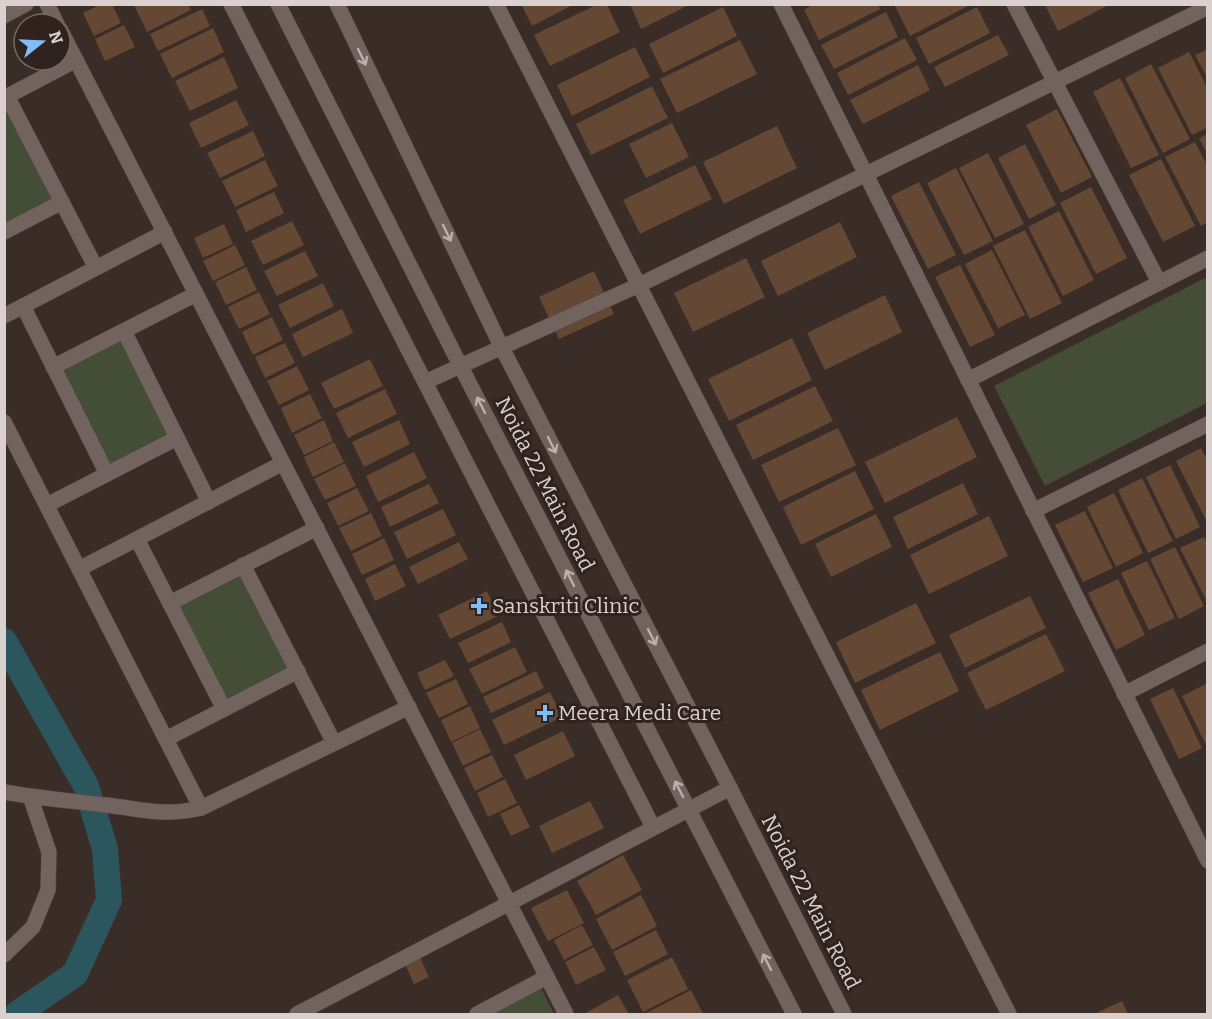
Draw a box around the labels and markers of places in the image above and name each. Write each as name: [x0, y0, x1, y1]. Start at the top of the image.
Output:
place label: Sanskriti Clinic: [492, 593, 640, 619]
marker: Sanskriti Clinic: [470, 597, 488, 615]
place label: Meera Medi Care: [558, 700, 721, 726]
marker: Meera Medi Care: [536, 704, 554, 722]

